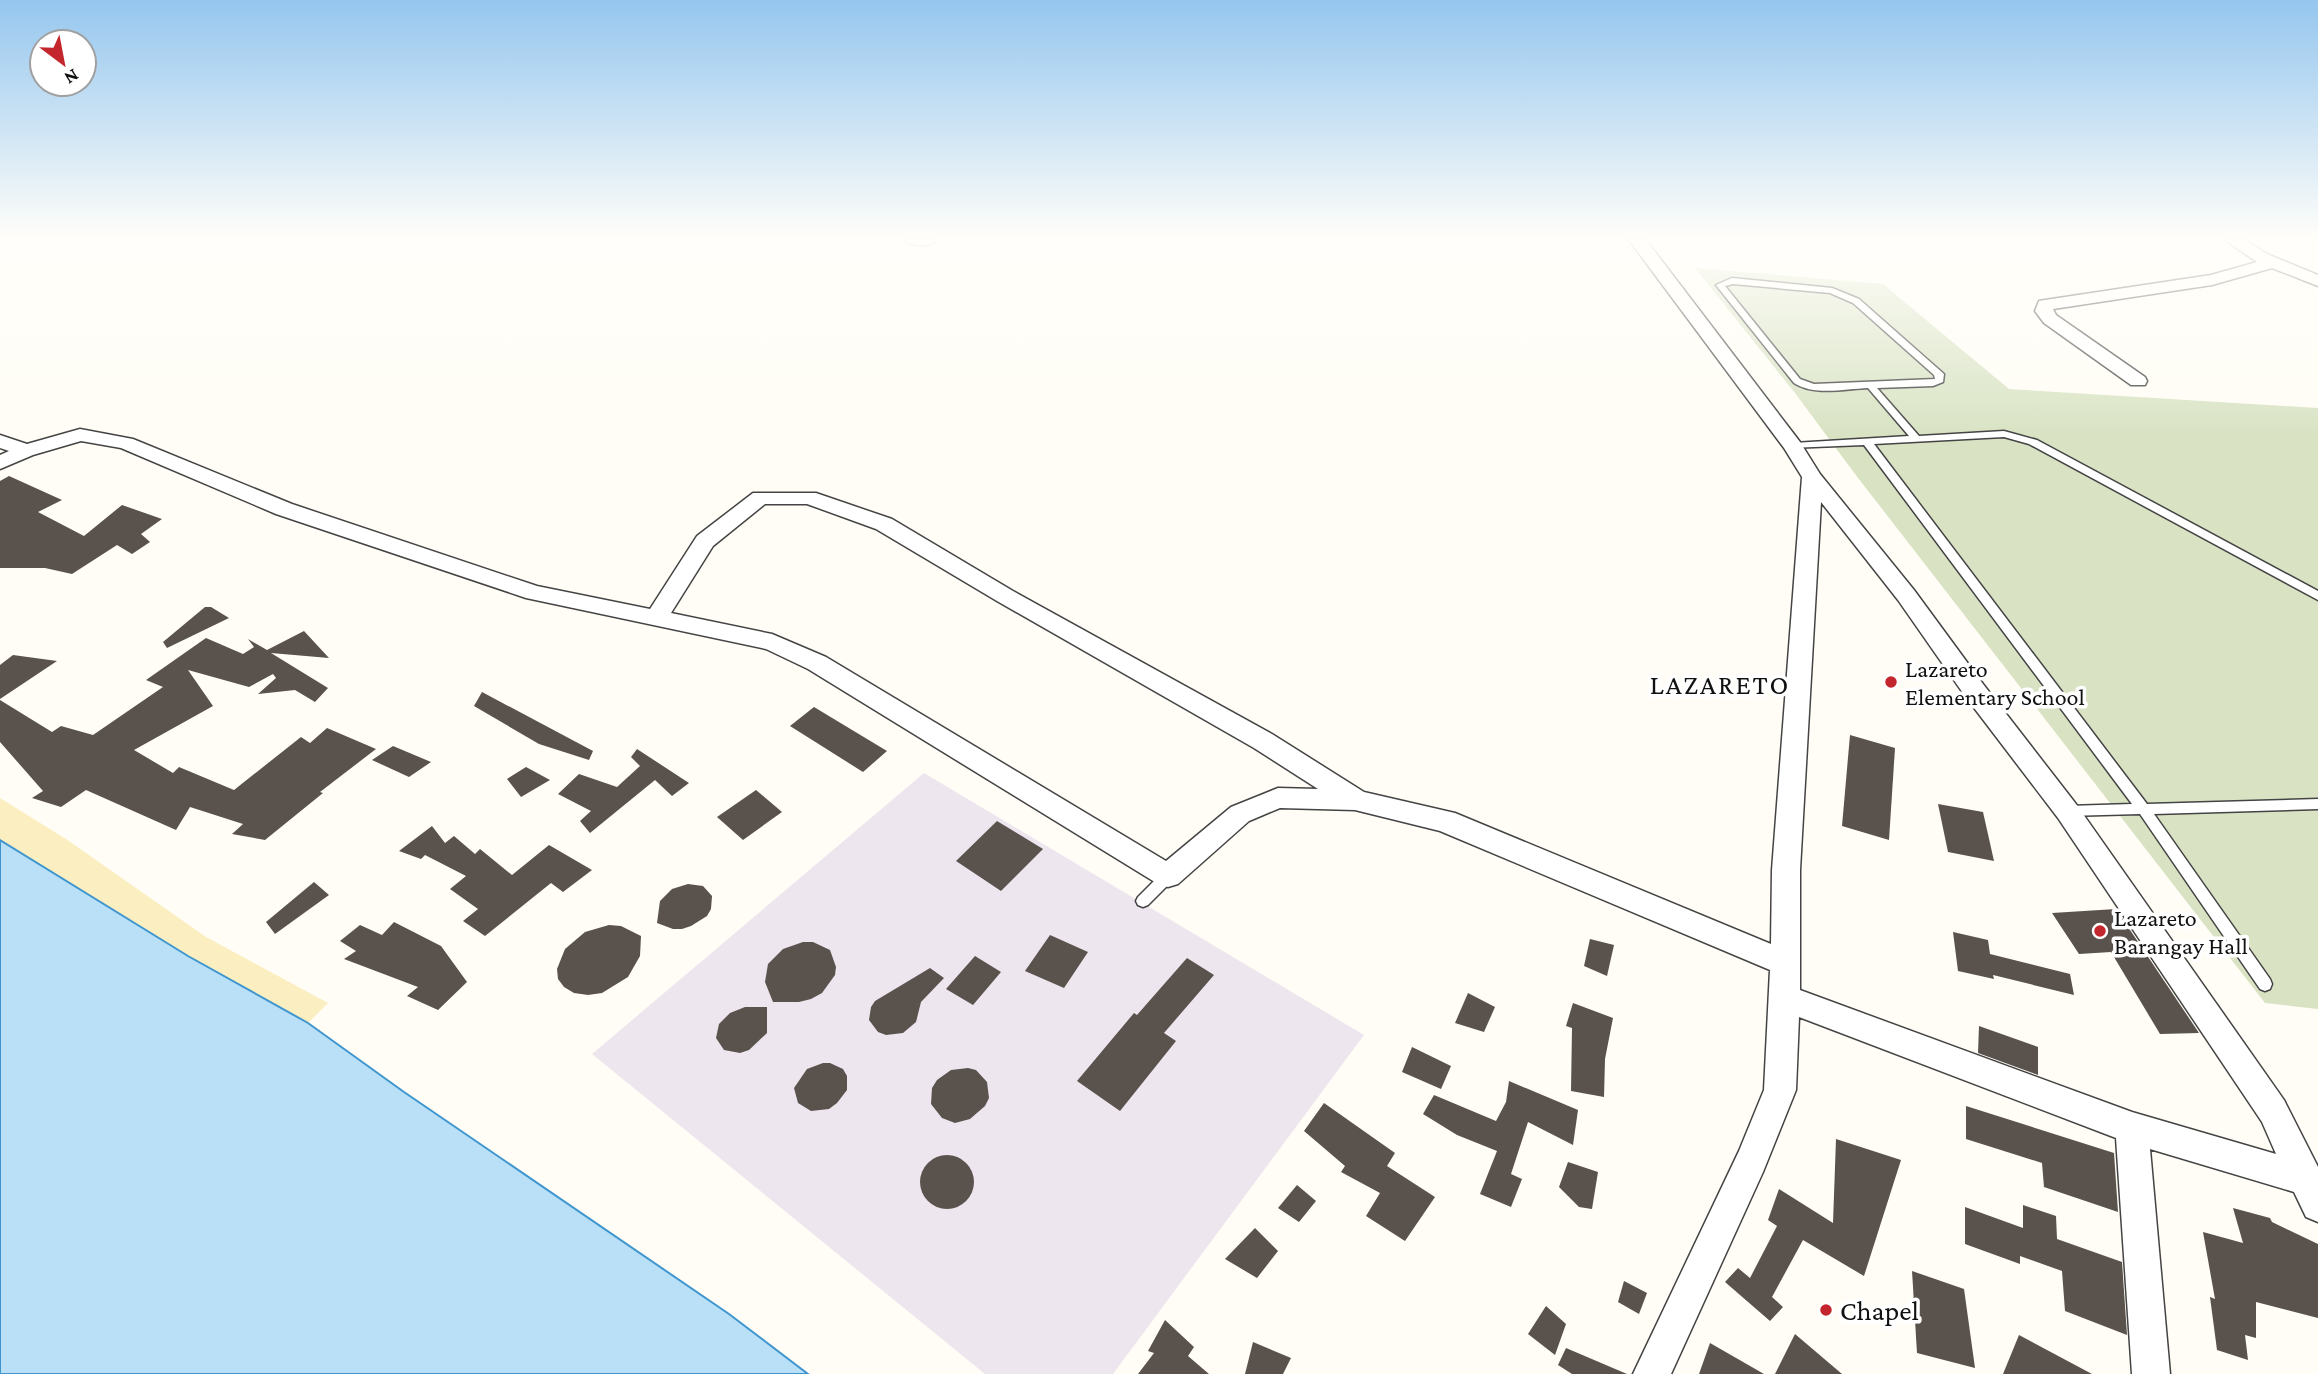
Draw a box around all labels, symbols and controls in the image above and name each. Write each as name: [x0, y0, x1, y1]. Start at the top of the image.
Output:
north arrow: [28, 28, 98, 98]
text: N: [61, 65, 83, 89]
place label: Lazareto Elementary School: [1905, 655, 2085, 710]
district label: LAZARETO: [1650, 669, 1790, 700]
marker: Lazareto Elementary School: [1883, 674, 1899, 690]
place label: Lazareto Barangay Hall: [2114, 904, 2248, 959]
marker: Lazareto Barangay Hall: [2092, 923, 2108, 939]
place label: Chapel: [1840, 1295, 1919, 1326]
marker: Chapel: [1818, 1302, 1834, 1318]

